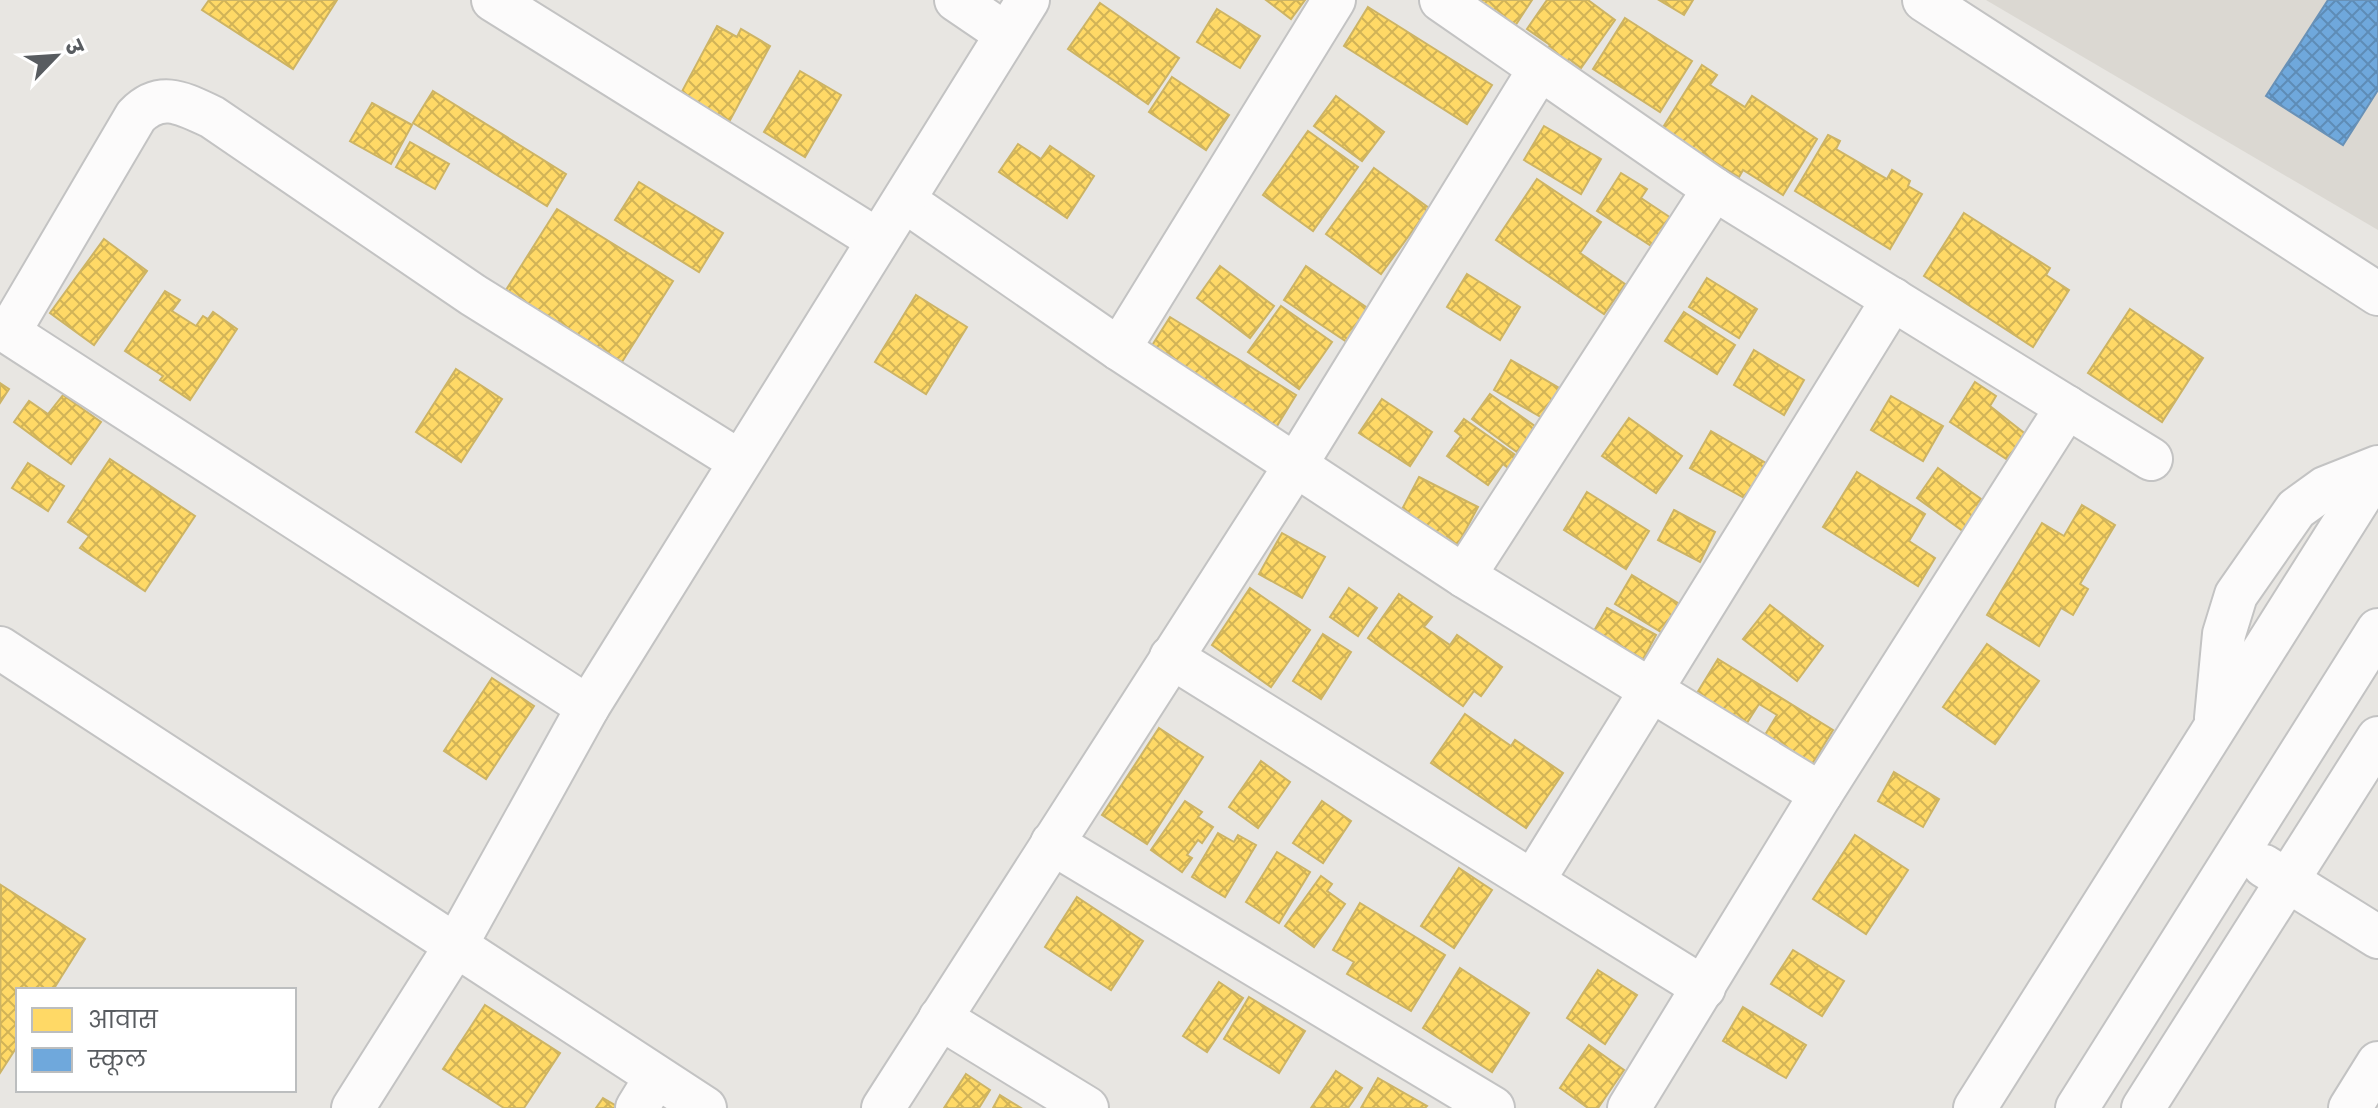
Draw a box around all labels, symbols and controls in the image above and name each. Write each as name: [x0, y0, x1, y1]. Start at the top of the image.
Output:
north arrow: [16, 16, 96, 96]
text: उ: [57, 35, 91, 60]
legend: [16, 988, 296, 1092]
text: आवास: [88, 1003, 159, 1036]
text: स्कूल: [87, 1043, 147, 1076]

